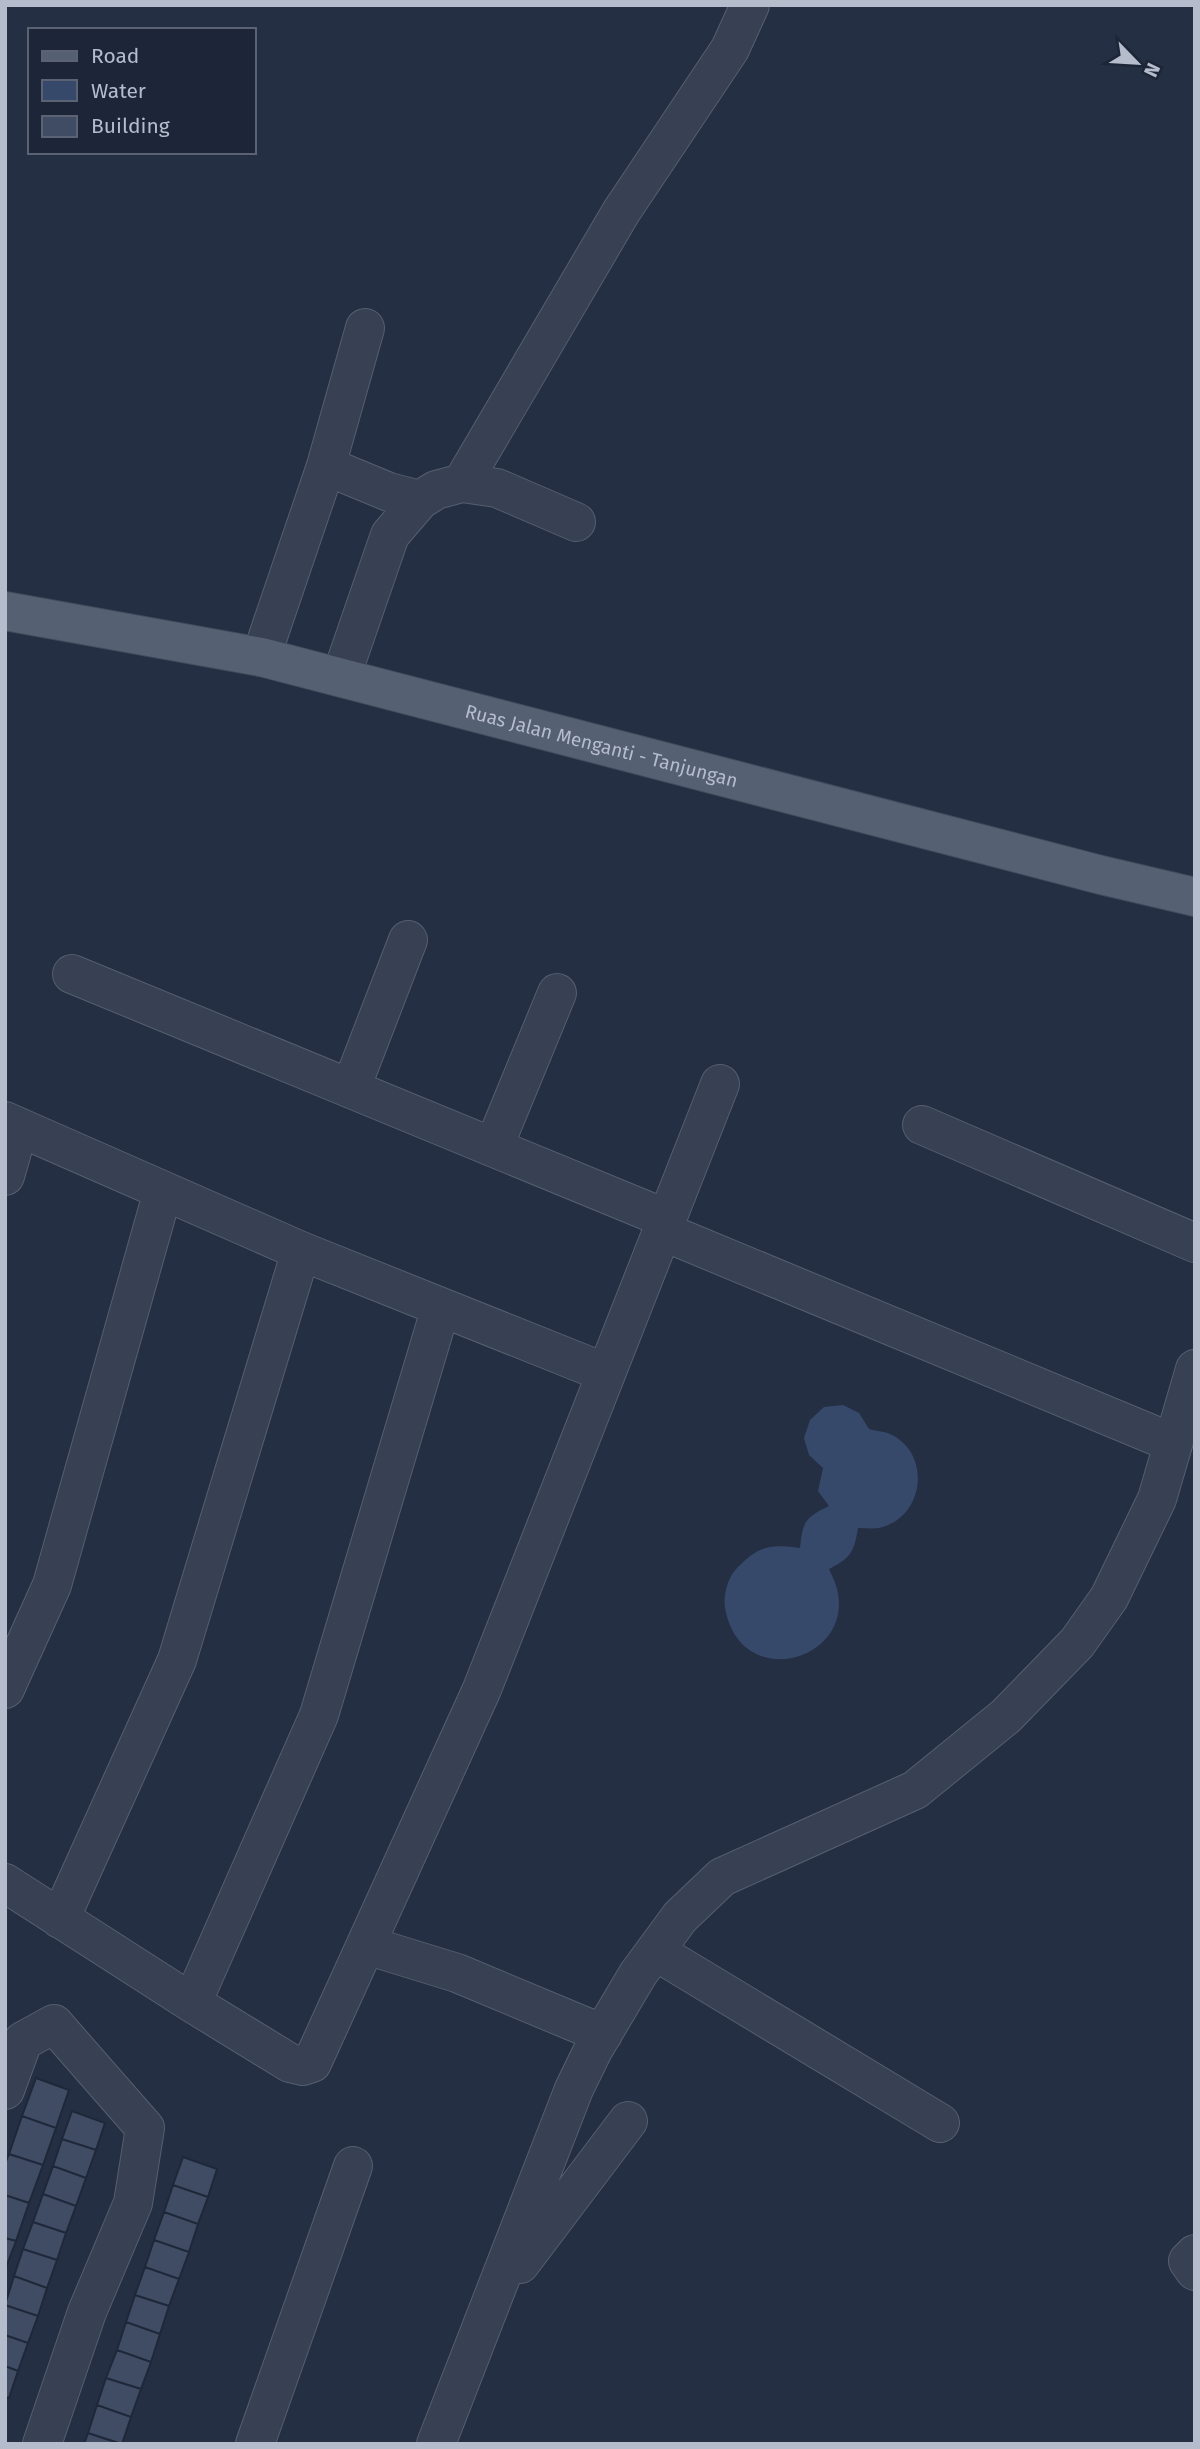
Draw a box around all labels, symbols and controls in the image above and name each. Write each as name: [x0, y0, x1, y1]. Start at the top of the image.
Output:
legend: [28, 28, 256, 154]
north arrow: [1102, 28, 1172, 98]
text: Road: [91, 43, 139, 69]
text: N: [1139, 59, 1165, 81]
text: Water: [91, 78, 146, 104]
text: Building: [91, 113, 170, 139]
street label: Ruas Jalan Menganti - Tanjungan: [463, 699, 740, 792]

